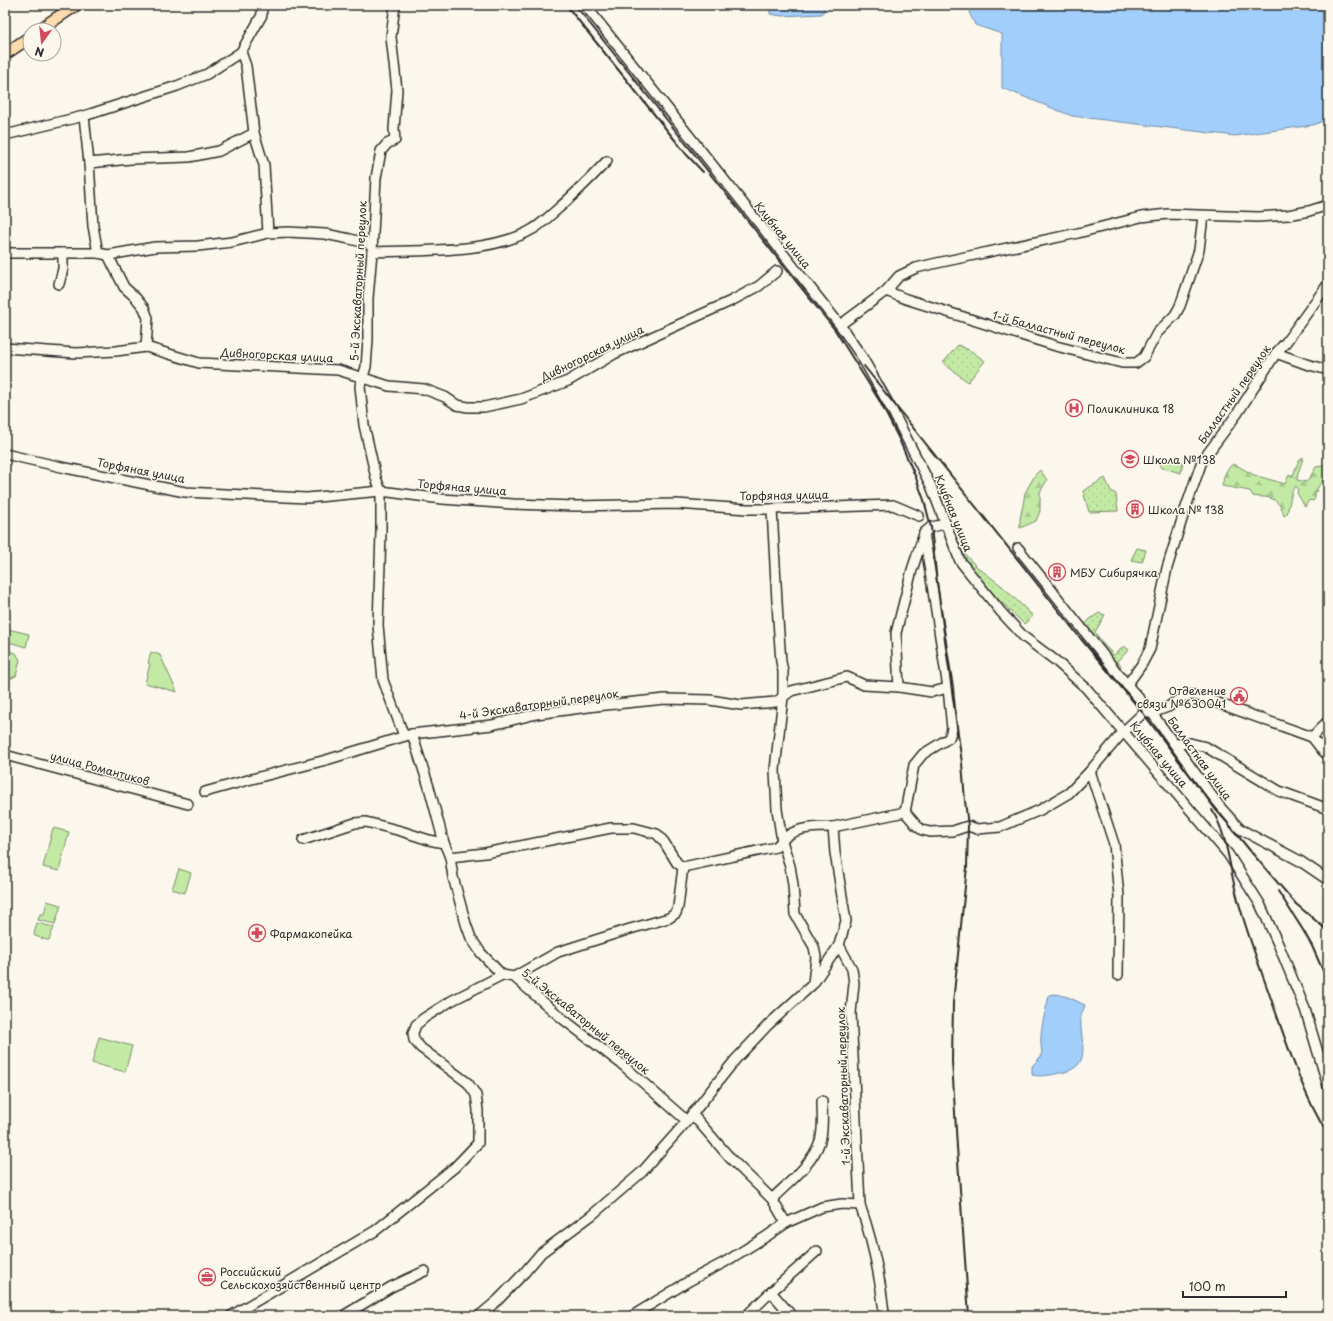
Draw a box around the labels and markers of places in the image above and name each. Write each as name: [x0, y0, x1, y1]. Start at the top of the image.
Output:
hospital icon: Поликлиника 18: [1064, 398, 1084, 418]
place label: Поликлиника 18: [1087, 400, 1175, 417]
school or university icon: Школа №138: [1120, 449, 1140, 469]
place label: Школа №138: [1143, 451, 1216, 468]
building icon: Школа № 138: [1125, 499, 1145, 519]
place label: Школа № 138: [1148, 501, 1224, 518]
building icon: МБУ Сибирячка: [1047, 562, 1067, 582]
place label: МБУ Сибирячка: [1070, 564, 1158, 581]
place label: Отделение связи №630041: [1137, 682, 1226, 712]
public building icon: Отделение связи №630041: [1229, 686, 1249, 706]
pharmacy icon: Фармакопейка: [247, 923, 267, 943]
place label: Фармакопейка: [270, 925, 353, 942]
place label: Российский Сельскохозяйственный центр: [220, 1263, 382, 1293]
office icon: Российский Сельскохозяйственный центр: [197, 1267, 217, 1287]

